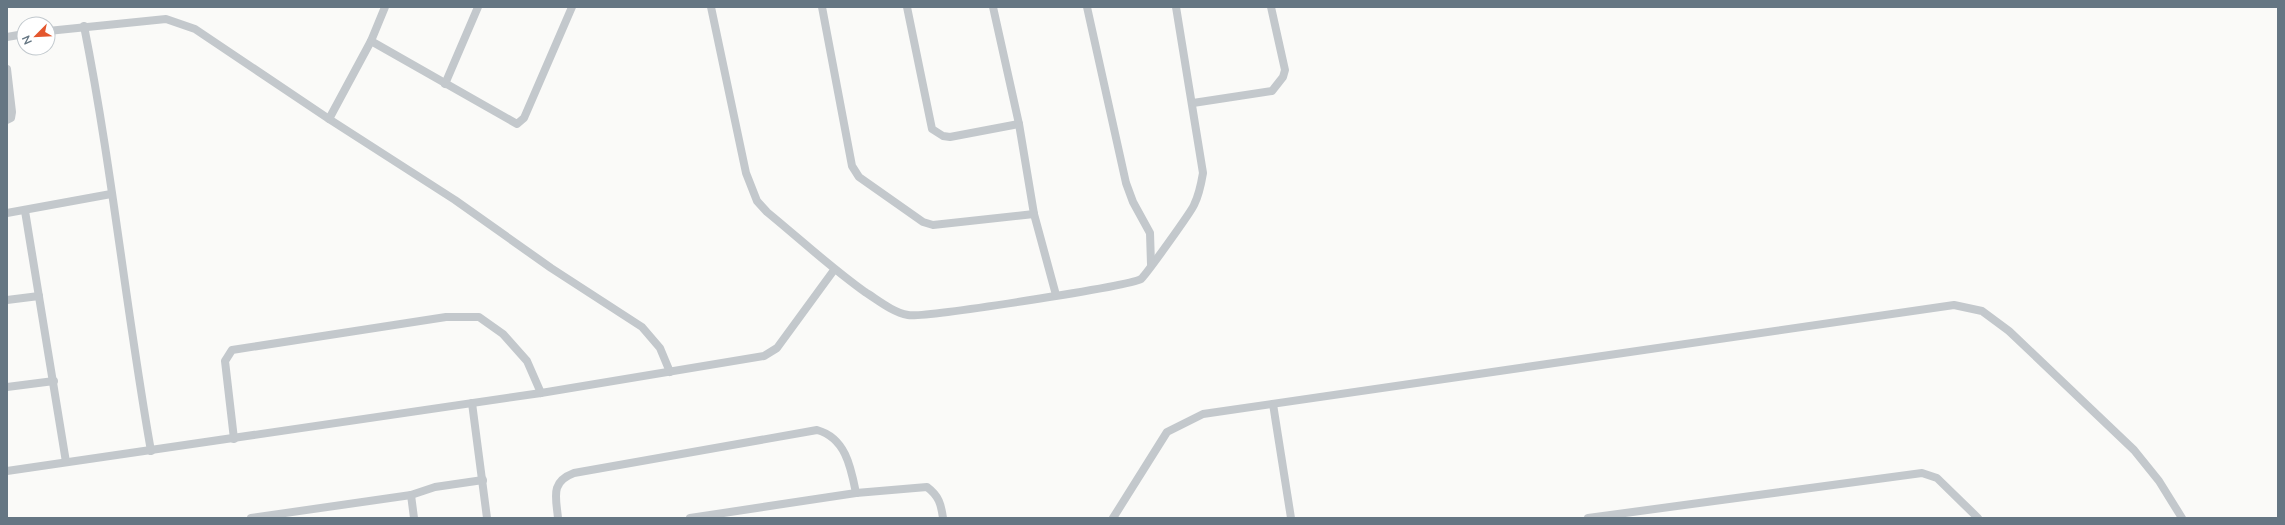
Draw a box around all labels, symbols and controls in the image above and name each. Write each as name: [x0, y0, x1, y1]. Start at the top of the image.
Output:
north arrow: [16, 16, 56, 56]
text: N: [19, 34, 34, 47]

